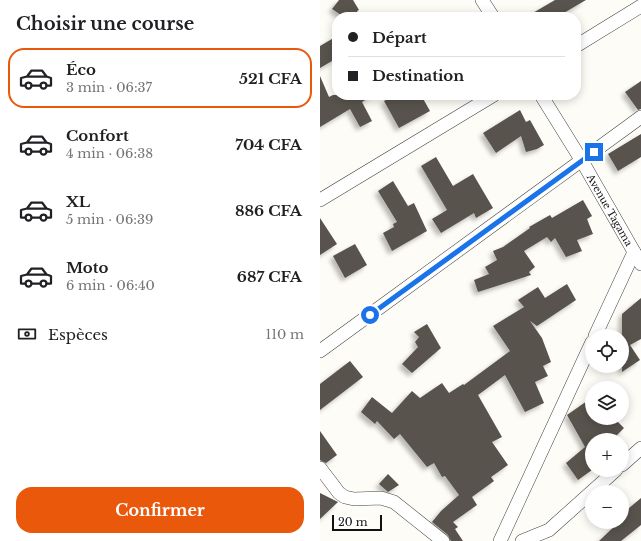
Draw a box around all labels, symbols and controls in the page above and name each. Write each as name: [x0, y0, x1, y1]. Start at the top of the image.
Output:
text: Choisir une course: [16, 13, 194, 35]
text: Départ: [372, 28, 427, 47]
icon: car: [18, 60, 54, 96]
text: Éco: [66, 60, 96, 79]
text: Destination: [372, 66, 464, 85]
text: 521 CFA: [239, 69, 302, 88]
text: 3 min · 06:37: [66, 79, 152, 96]
icon: car: [18, 126, 54, 162]
text: Confort: [66, 126, 129, 145]
text: 704 CFA: [235, 135, 302, 154]
route end: [585, 143, 603, 161]
text: 4 min · 06:38: [66, 145, 153, 162]
street label: Avenue Tagama: [583, 171, 636, 249]
icon: car: [18, 192, 54, 228]
text: XL: [66, 192, 90, 211]
text: 886 CFA: [235, 201, 302, 220]
text: 5 min · 06:39: [66, 211, 153, 228]
icon: car: [18, 258, 54, 294]
text: Moto: [66, 258, 108, 277]
text: 687 CFA: [237, 267, 302, 286]
text: 6 min · 06:40: [66, 277, 155, 294]
route start: [361, 306, 379, 324]
icon: cash: [16, 323, 38, 345]
text: Espèces: [48, 325, 108, 344]
text: 110 m: [265, 326, 304, 343]
map controls: [585, 329, 629, 529]
button: locate: [585, 329, 629, 373]
button: layers: [585, 381, 629, 425]
button: +: [585, 433, 629, 477]
button: −: [585, 485, 629, 529]
button: Confirmer: [16, 487, 304, 533]
scale bar: [332, 513, 382, 532]
text: 20 m: [338, 515, 368, 529]

